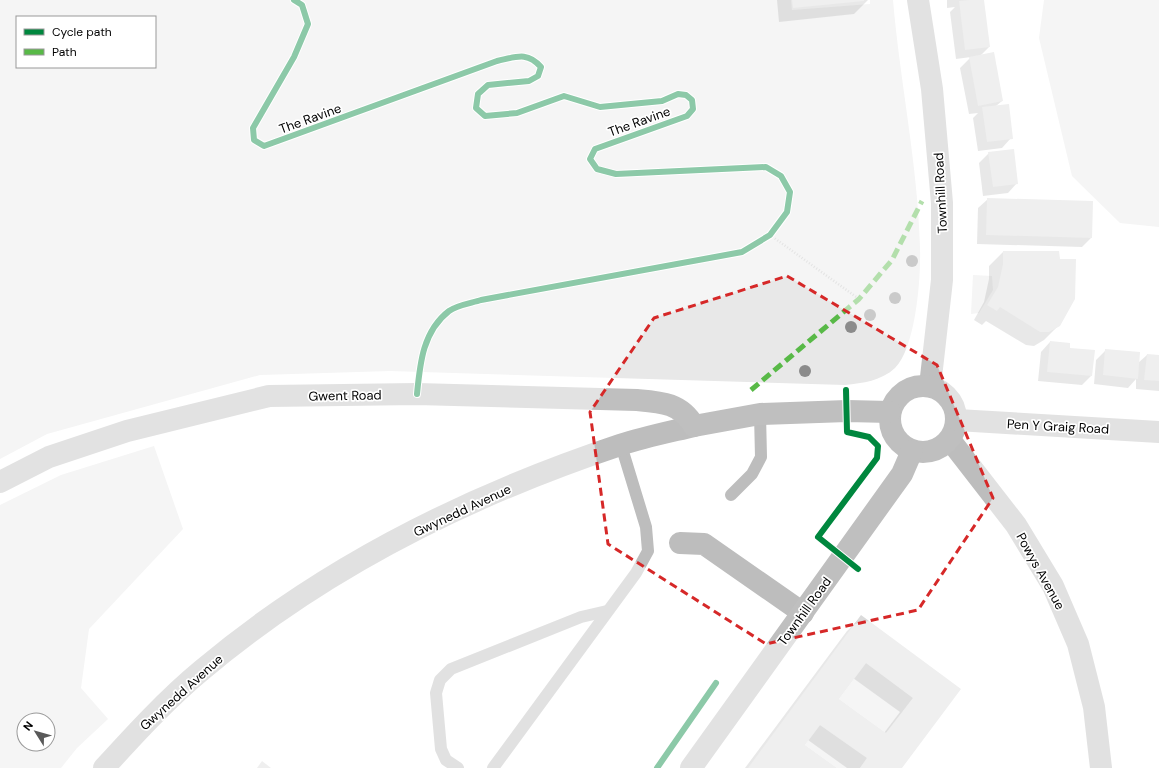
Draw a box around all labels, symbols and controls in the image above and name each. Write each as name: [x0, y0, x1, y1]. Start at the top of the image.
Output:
legend: [16, 16, 156, 68]
text: Cycle path: [52, 24, 112, 40]
text: Path: [52, 44, 77, 60]
street label: The Ravine: [277, 99, 344, 138]
street label: The Ravine: [606, 102, 673, 141]
street label: Townhill Road: [930, 152, 951, 234]
street label: Gwent Road: [308, 386, 382, 405]
street label: Pen Y Graig Road: [1006, 415, 1110, 438]
street label: Gwynedd Avenue: [411, 480, 514, 541]
street label: Powys Avenue: [1012, 530, 1069, 613]
street label: Townhill Road: [774, 573, 835, 649]
street label: Gwynedd Avenue: [136, 651, 226, 734]
north arrow: [16, 712, 56, 752]
text: N: [20, 719, 36, 733]

